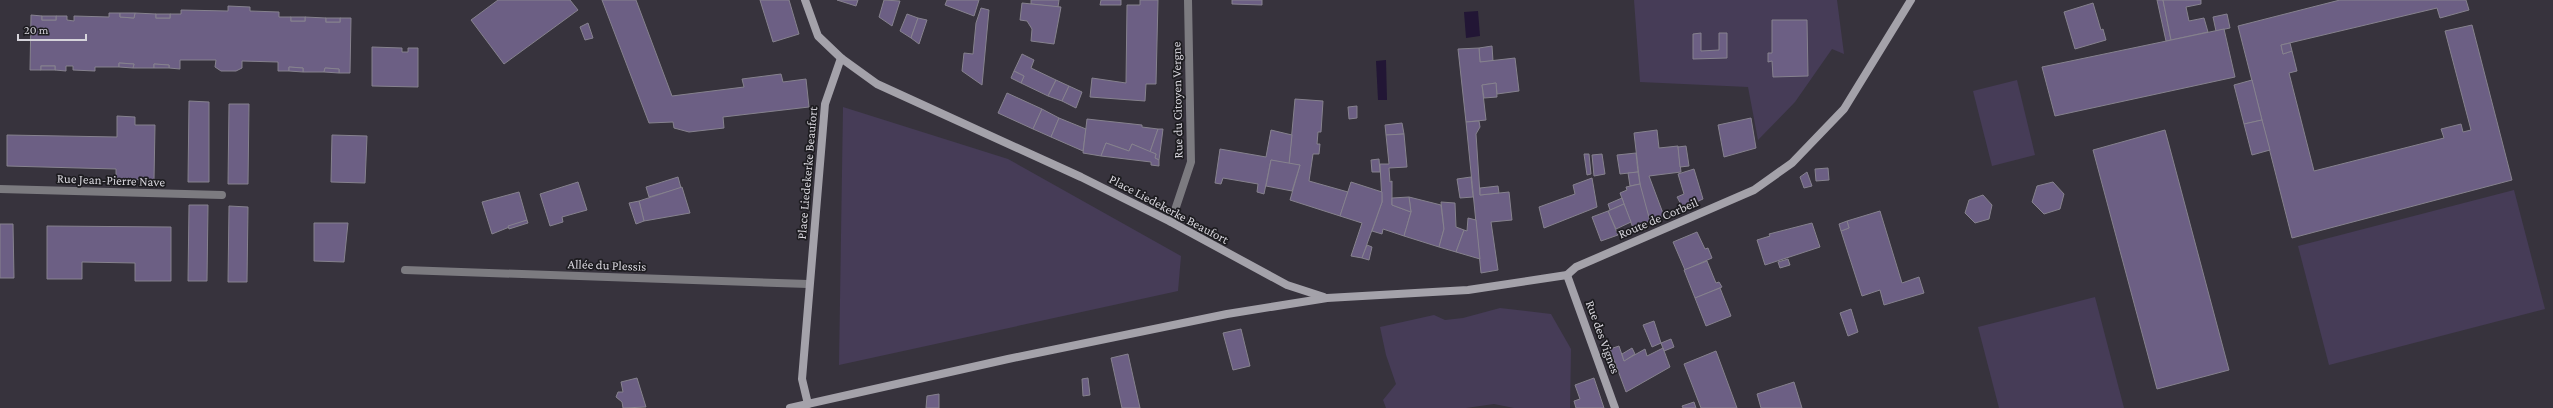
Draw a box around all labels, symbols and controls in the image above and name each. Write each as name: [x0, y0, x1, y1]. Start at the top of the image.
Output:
scale bar: [18, 16, 86, 42]
text: 20 m: [24, 23, 49, 37]
street label: Rue du Citoyen Vergne: [1168, 41, 1186, 159]
street label: Place Liedekerke Beaufort: [794, 105, 820, 240]
street label: Rue Jean-Pierre Nave: [57, 171, 166, 189]
street label: Place Liedekerke Beaufort: [1107, 171, 1232, 247]
street label: Route de Corbeil: [1616, 194, 1701, 242]
street label: Allée du Plessis: [567, 256, 647, 274]
street label: Rue des Vignes: [1583, 298, 1623, 376]

